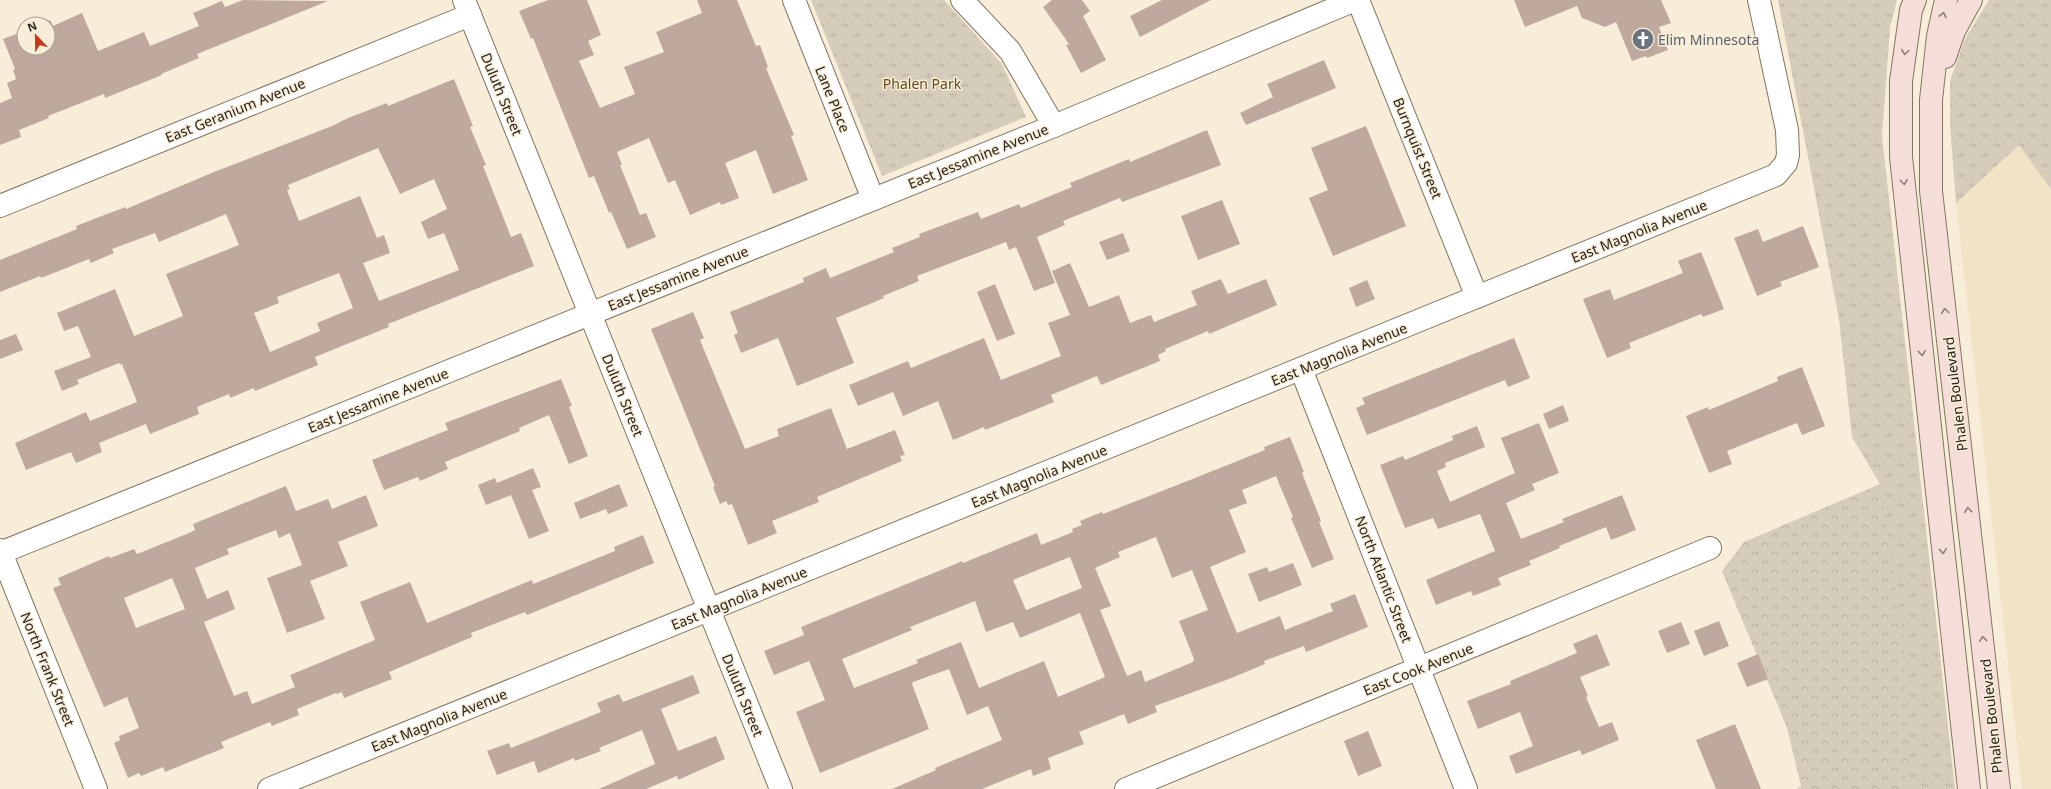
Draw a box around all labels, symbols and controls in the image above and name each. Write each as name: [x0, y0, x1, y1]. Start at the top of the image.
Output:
one-way arrow: [1938, 12, 1946, 18]
north arrow: [16, 16, 56, 56]
text: N: [25, 18, 39, 35]
church icon: Elim Minnesota: [1630, 26, 1656, 52]
place label: Elim Minnesota: [1658, 30, 1759, 49]
one-way arrow: [1901, 49, 1910, 55]
street label: Duluth Street: [477, 50, 527, 138]
street label: Lane Place: [811, 63, 855, 135]
street label: East Geranium Avenue: [162, 73, 308, 147]
park label: Phalen Park: [883, 74, 962, 93]
street label: Burnquist Street: [1389, 95, 1447, 201]
street label: East Jessamine Avenue: [905, 119, 1051, 193]
one-way arrow: [1899, 179, 1908, 185]
street label: East Magnolia Avenue: [1568, 195, 1710, 267]
street label: East Jessamine Avenue: [605, 241, 751, 315]
one-way arrow: [1941, 308, 1950, 314]
street label: East Magnolia Avenue: [1268, 318, 1410, 390]
street label: Phalen Boulevard: [1939, 336, 1971, 452]
one-way arrow: [1917, 350, 1926, 356]
street label: Duluth Street: [598, 351, 648, 439]
street label: East Jessamine Avenue: [305, 363, 451, 437]
street label: East Magnolia Avenue: [968, 440, 1110, 512]
one-way arrow: [1964, 507, 1973, 513]
street label: North Atlantic Street: [1351, 513, 1417, 645]
one-way arrow: [1939, 548, 1948, 554]
street label: East Magnolia Avenue: [668, 562, 810, 634]
street label: North Frank Street: [16, 609, 80, 729]
one-way arrow: [1978, 636, 1987, 642]
street label: East Cook Avenue: [1360, 638, 1476, 700]
street label: Duluth Street: [718, 651, 768, 739]
street label: Phalen Boulevard: [1976, 658, 2006, 774]
street label: East Magnolia Avenue: [368, 684, 510, 756]

